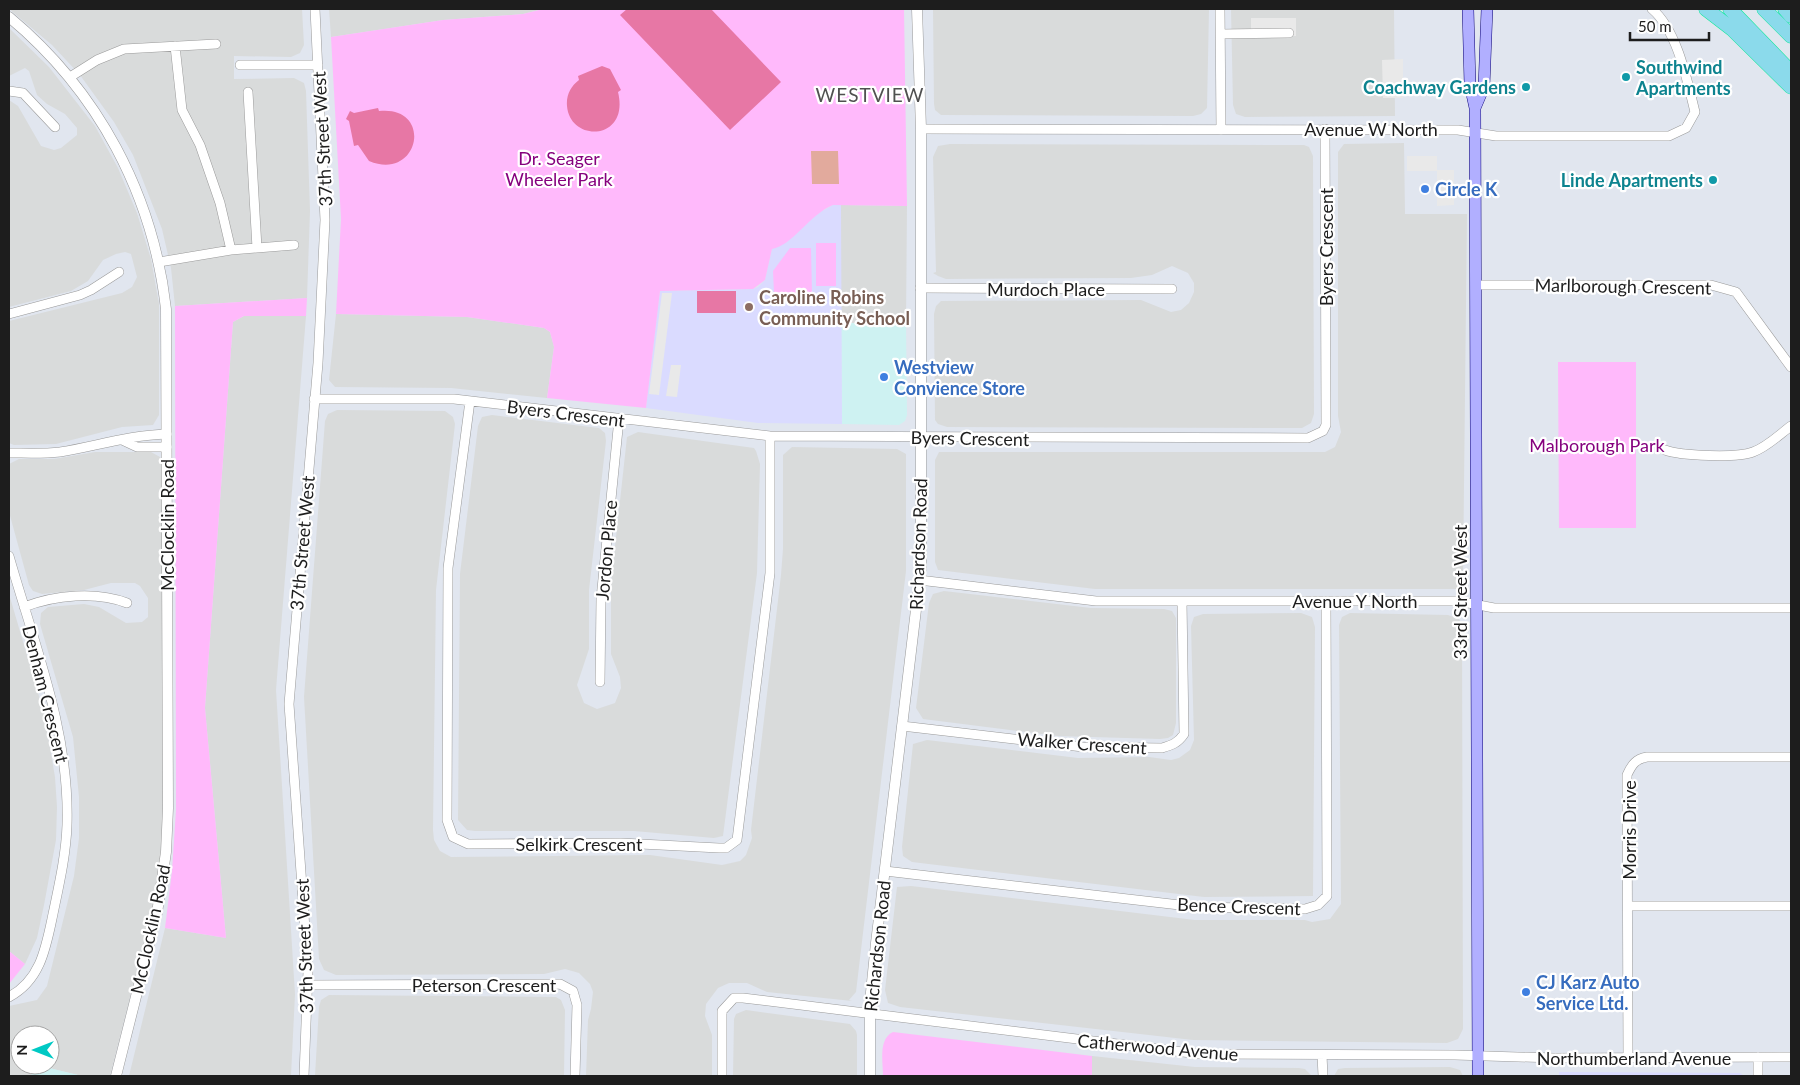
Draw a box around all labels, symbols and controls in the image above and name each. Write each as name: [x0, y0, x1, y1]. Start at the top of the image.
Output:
scale bar: [1630, 10, 1709, 42]
text: 50 m: [1638, 17, 1672, 35]
place label: Southwind Apartments: [1635, 56, 1731, 99]
street label: 37th Street West: [307, 70, 337, 207]
marker: Southwind Apartments: [1620, 71, 1632, 83]
place label: Coachway Gardens: [1363, 76, 1516, 98]
marker: Coachway Gardens: [1520, 81, 1532, 93]
district label: WESTVIEW: [815, 83, 925, 106]
street label: Avenue W North: [1304, 118, 1438, 140]
park label: Dr. Seager Wheeler Park: [505, 147, 613, 190]
place label: Linde Apartments: [1561, 169, 1703, 191]
marker: Linde Apartments: [1707, 174, 1719, 186]
place label: Circle K: [1435, 178, 1498, 200]
marker: Circle K: [1419, 183, 1431, 195]
street label: Byers Crescent: [1315, 187, 1337, 306]
street label: Marlborough Crescent: [1534, 273, 1712, 299]
street label: Murdoch Place: [987, 278, 1105, 300]
place label: Caroline Robins Community School: [759, 286, 910, 329]
marker: Caroline Robins Community School: [743, 301, 755, 313]
place label: Westview Convience Store: [894, 356, 1025, 399]
marker: Westview Convience Store: [878, 371, 890, 383]
street label: Byers Crescent: [506, 395, 627, 431]
street label: Byers Crescent: [911, 426, 1030, 450]
park label: Malborough Park: [1529, 434, 1666, 456]
street label: McClocklin Road: [156, 459, 178, 591]
street label: 37th Street West: [285, 474, 319, 611]
street label: Richardson Road: [905, 478, 931, 610]
street label: Jordon Place: [591, 499, 621, 601]
street label: 33rd Street West: [1449, 524, 1471, 659]
street label: Avenue Y North: [1292, 590, 1418, 612]
street label: Denham Crescent: [18, 623, 74, 766]
street label: Walker Crescent: [1017, 728, 1148, 759]
street label: Morris Drive: [1618, 780, 1640, 880]
street label: Selkirk Crescent: [516, 833, 643, 855]
street label: McClocklin Road: [125, 862, 175, 996]
street label: 37th Street West: [291, 878, 317, 1014]
street label: Richardson Road: [859, 879, 895, 1013]
street label: Bence Crescent: [1177, 893, 1302, 919]
place label: CJ Karz Auto Service Ltd.: [1536, 971, 1640, 1014]
street label: Peterson Crescent: [412, 974, 557, 996]
marker: CJ Karz Auto Service Ltd.: [1520, 986, 1532, 998]
north arrow: [10, 1025, 60, 1075]
street label: Catherwood Avenue: [1077, 1029, 1239, 1065]
text: N: [13, 1045, 30, 1055]
street label: Northumberland Avenue: [1537, 1047, 1731, 1069]

